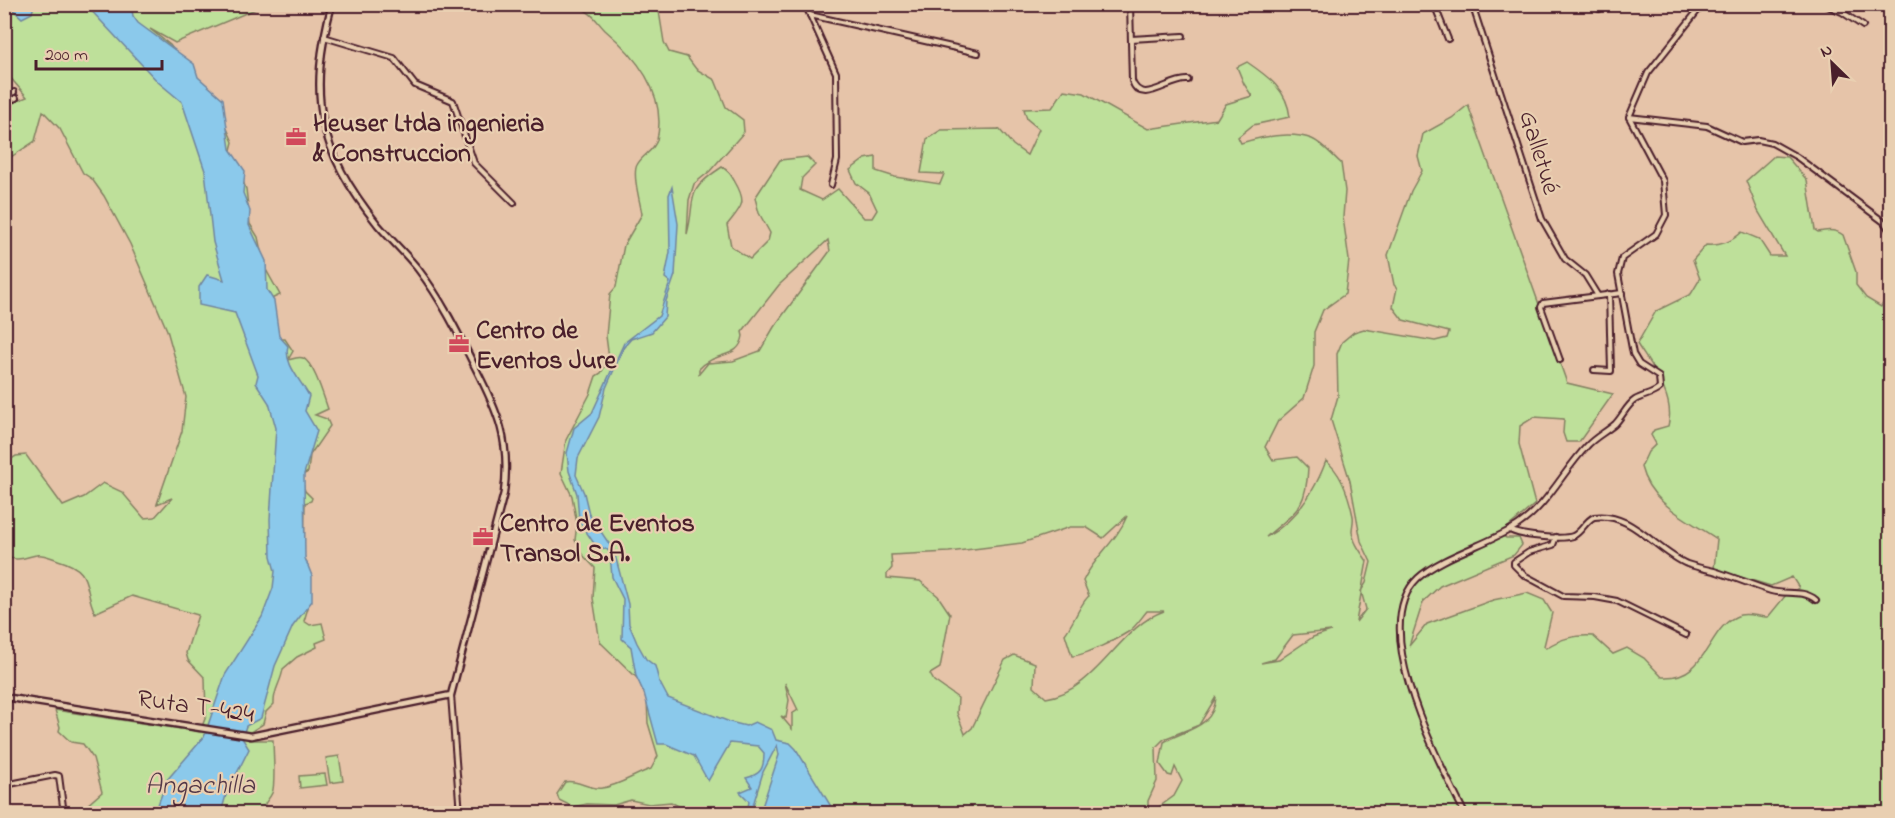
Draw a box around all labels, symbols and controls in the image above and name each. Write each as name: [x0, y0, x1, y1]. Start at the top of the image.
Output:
scale bar: [36, 33, 162, 71]
north arrow: [1802, 33, 1862, 93]
text: N: [1817, 38, 1837, 64]
text: 200 m: [45, 43, 88, 69]
place label: Heuser Ltda ingenieria & Construccion: [312, 106, 544, 174]
street label: Galletué: [1507, 106, 1569, 200]
office icon: Heuser Ltda ingenieria & Construccion: [284, 125, 308, 149]
place label: Centro de Eventos Jure: [476, 313, 618, 381]
office icon: Centro de Eventos Jure: [447, 332, 471, 356]
place label: Centro de Eventos Transol S.A.: [500, 506, 695, 574]
office icon: Centro de Eventos Transol S.A.: [471, 525, 495, 549]
street label: Ruta T-424: [135, 681, 257, 735]
water label: Angachilla: [145, 767, 255, 807]

